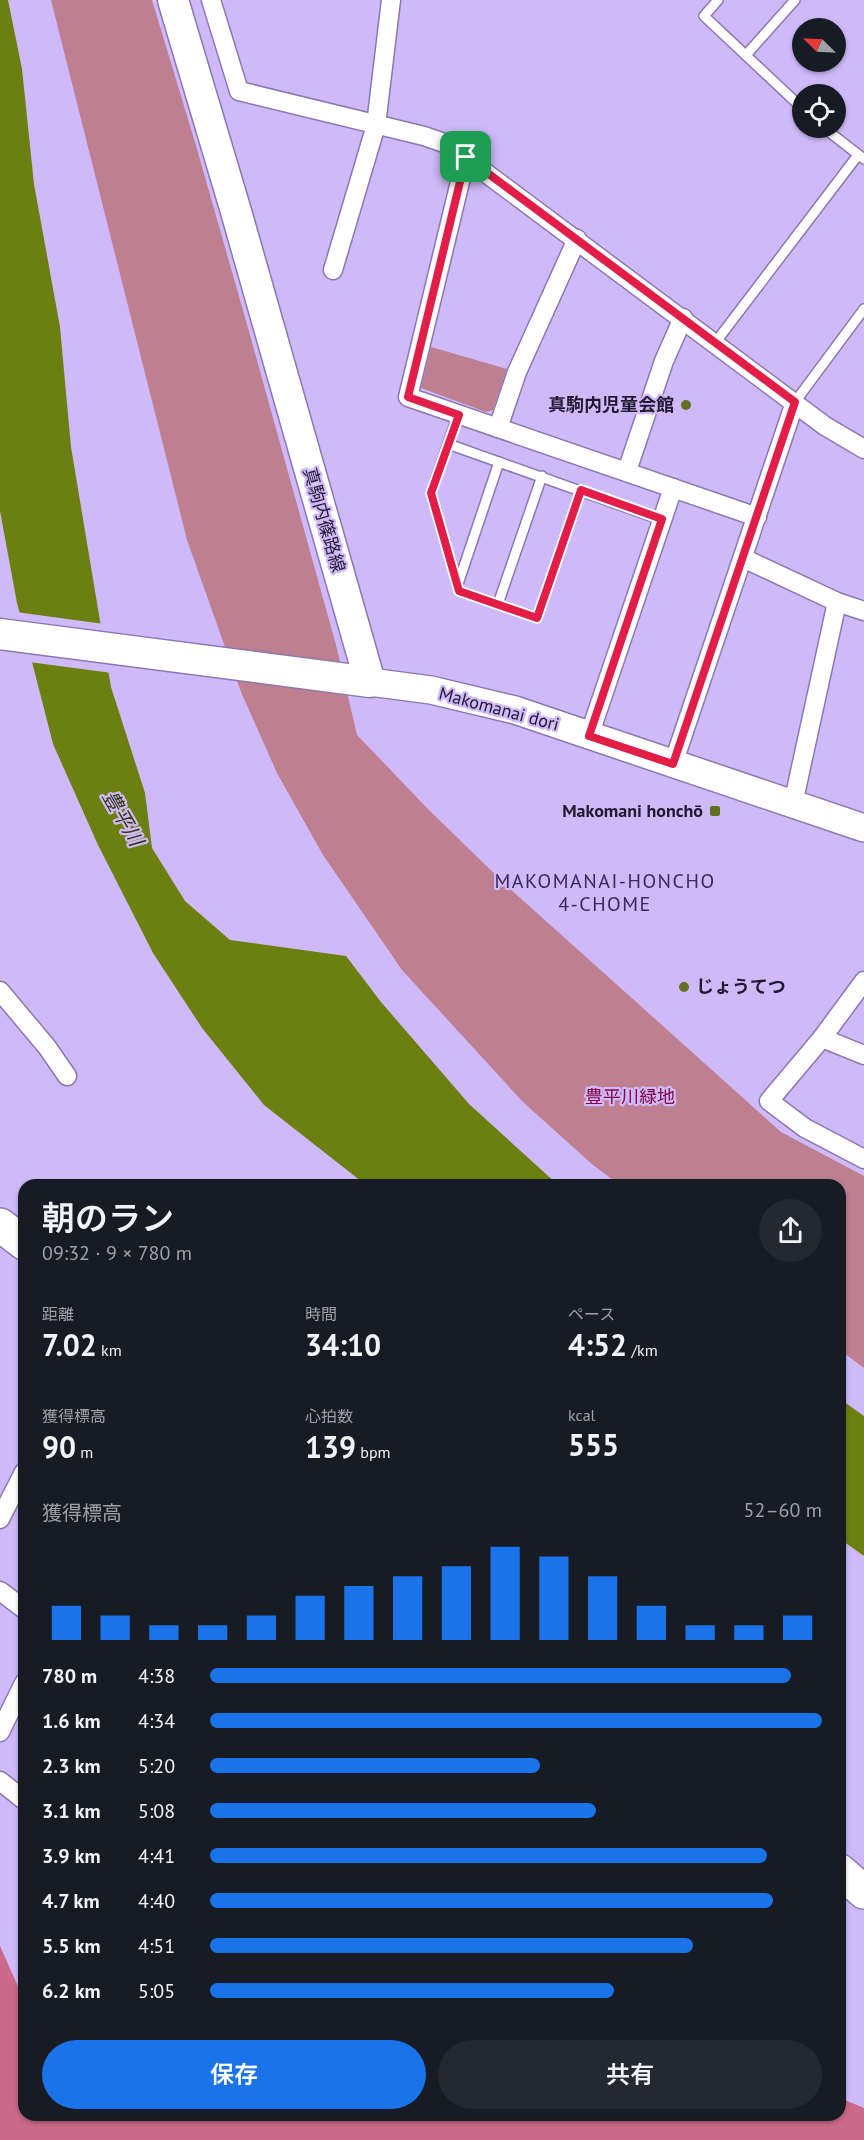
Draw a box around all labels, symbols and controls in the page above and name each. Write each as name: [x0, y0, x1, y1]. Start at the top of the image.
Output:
north arrow: [792, 18, 846, 72]
map controls: [792, 18, 846, 138]
button: locate: [792, 84, 846, 138]
pin: [440, 131, 491, 182]
icon: arrive: [449, 140, 482, 173]
place label: 真駒内児童会館: [548, 393, 674, 416]
marker: 真駒内児童会館: [679, 398, 693, 412]
street label: 真駒内篠路線: [299, 465, 350, 575]
street label: Makomanai dori: [437, 681, 562, 736]
water label: 豊平川: [97, 786, 150, 852]
place label: Makomani honchō: [562, 799, 703, 822]
marker: Makomani honchō: [708, 804, 722, 818]
district label: MAKOMANAI-HONCHO 4-CHOME: [494, 868, 716, 917]
place label: じょうてつ: [696, 975, 786, 998]
marker: じょうてつ: [677, 980, 691, 994]
park label: 豊平川緑地: [585, 1085, 675, 1108]
text: 朝のラン: [42, 1196, 174, 1239]
button: share: [759, 1199, 822, 1262]
text: 09:32 · 9 × 780 m: [42, 1240, 192, 1266]
text: 距離: [42, 1304, 74, 1324]
text: 時間: [305, 1304, 337, 1324]
text: ペース: [568, 1304, 615, 1324]
text: 7.02: [42, 1325, 97, 1364]
text: 34:10: [305, 1325, 381, 1364]
text: 4:52: [568, 1325, 627, 1364]
text: km: [97, 1340, 122, 1360]
text: /km: [627, 1340, 658, 1360]
text: kcal: [568, 1405, 595, 1425]
text: 獲得標高: [42, 1406, 106, 1426]
text: 心拍数: [305, 1406, 353, 1426]
text: 555: [568, 1425, 619, 1464]
text: 90: [42, 1427, 76, 1466]
text: 139: [305, 1427, 356, 1466]
text: m: [76, 1442, 93, 1462]
text: bpm: [356, 1442, 391, 1462]
text: 52–60 m: [744, 1497, 822, 1523]
text: 獲得標高: [42, 1500, 122, 1526]
text: 780 m: [42, 1663, 97, 1689]
text: 4:38: [138, 1663, 175, 1689]
text: 1.6 km: [42, 1708, 101, 1734]
text: 4:34: [138, 1708, 175, 1734]
text: 2.3 km: [42, 1753, 101, 1779]
text: 5:20: [138, 1753, 175, 1779]
text: 3.1 km: [42, 1798, 101, 1824]
text: 5:08: [138, 1798, 175, 1824]
text: 3.9 km: [42, 1843, 101, 1869]
text: 4:41: [138, 1843, 175, 1869]
text: 4.7 km: [42, 1888, 100, 1914]
text: 4:40: [138, 1888, 175, 1914]
text: 5.5 km: [42, 1933, 101, 1959]
text: 4:51: [138, 1933, 175, 1959]
text: 6.2 km: [42, 1978, 101, 2004]
text: 5:05: [138, 1978, 175, 2004]
button: 保存: [42, 2040, 426, 2109]
button: 共有: [438, 2040, 822, 2109]

